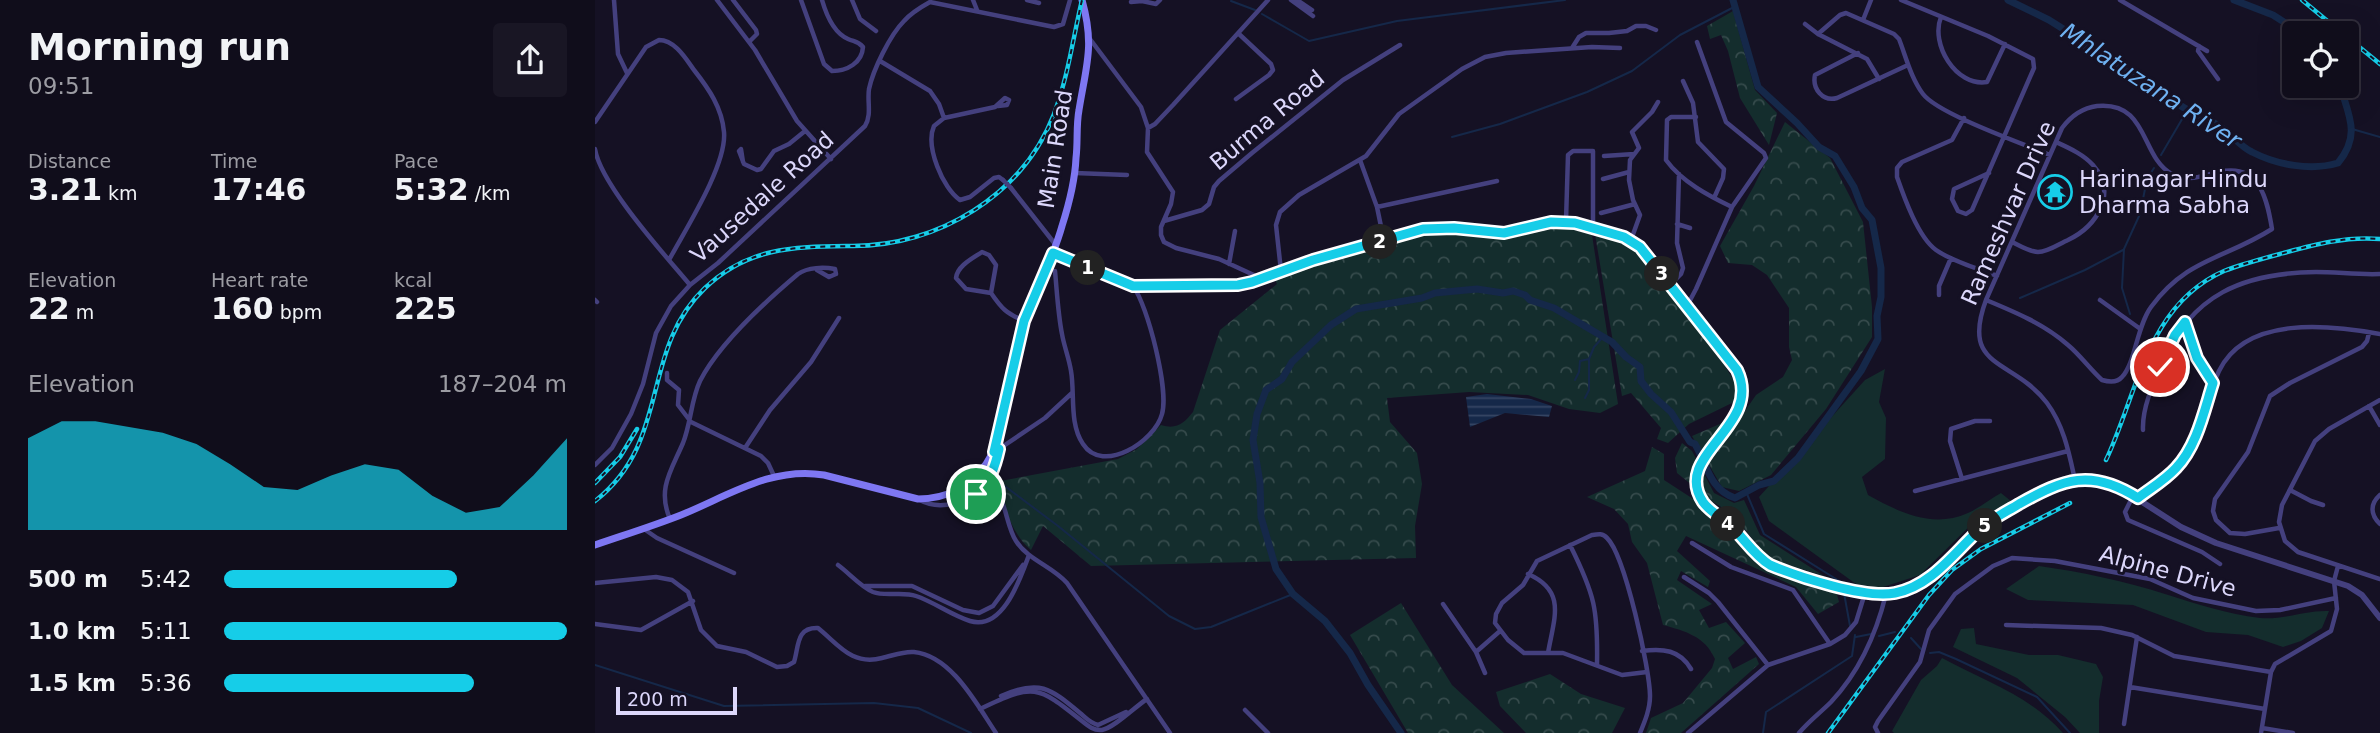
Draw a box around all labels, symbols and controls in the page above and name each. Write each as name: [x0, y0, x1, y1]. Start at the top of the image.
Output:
water label: Mhlatuzana River: [2056, 17, 2248, 156]
map controls: [2282, 21, 2359, 98]
button: locate: [2282, 21, 2359, 98]
button: share: [493, 23, 567, 97]
text: Morning run: [28, 25, 291, 69]
street label: Burma Road: [1205, 65, 1329, 175]
text: 09:51: [28, 73, 94, 99]
street label: Main Road: [1033, 88, 1077, 210]
street label: Rameshvar Drive: [1956, 117, 2060, 309]
street label: Vausedale Road: [685, 126, 839, 268]
text: Distance: [28, 150, 111, 172]
text: Time: [211, 150, 258, 172]
text: Pace: [394, 150, 438, 172]
place label: Harinagar Hindu Dharma Sabha: [2079, 166, 2268, 218]
text: 3.21: [28, 172, 102, 207]
text: 17:46: [211, 172, 307, 207]
text: 5:32: [394, 172, 469, 207]
temple icon: Harinagar Hindu Dharma Sabha: [2036, 173, 2074, 211]
text: km: [102, 182, 138, 204]
text: /km: [469, 182, 511, 204]
pin: 2: [1363, 224, 1397, 260]
text: 2: [1373, 230, 1386, 252]
pin: 1: [1071, 250, 1105, 286]
text: 1: [1081, 256, 1094, 278]
pin: 3: [1645, 256, 1679, 292]
text: 3: [1655, 262, 1668, 284]
text: Elevation: [28, 269, 116, 291]
text: Heart rate: [211, 269, 309, 291]
text: kcal: [394, 269, 432, 291]
text: 22: [28, 291, 70, 326]
text: 160: [211, 291, 274, 326]
text: 225: [394, 291, 457, 326]
text: m: [70, 301, 94, 323]
text: bpm: [274, 301, 322, 323]
pin: [2130, 337, 2190, 397]
icon: check: [2141, 348, 2179, 386]
text: Elevation: [28, 371, 135, 397]
text: 187–204 m: [438, 371, 567, 397]
pin: [946, 464, 1006, 524]
icon: arrive: [957, 475, 995, 513]
pin: 4: [1711, 506, 1745, 542]
pin: 5: [1967, 508, 2003, 544]
text: 4: [1721, 512, 1734, 534]
text: 5: [1978, 514, 1991, 536]
street label: Alpine Drive: [2097, 540, 2239, 602]
text: 500 m: [28, 566, 108, 592]
text: 5:42: [140, 566, 192, 592]
text: 1.0 km: [28, 618, 116, 644]
text: 5:11: [140, 618, 192, 644]
text: 1.5 km: [28, 670, 116, 696]
text: 5:36: [140, 670, 192, 696]
scale bar: [616, 684, 737, 716]
text: 200 m: [627, 688, 688, 710]

